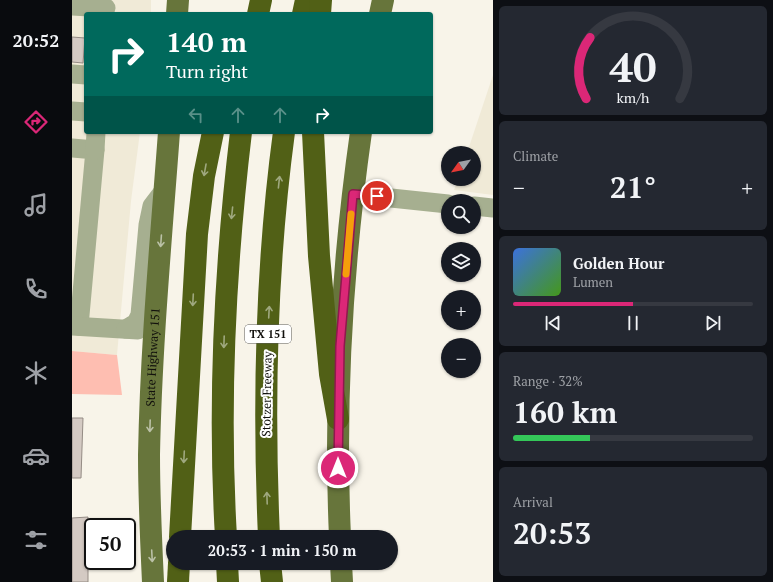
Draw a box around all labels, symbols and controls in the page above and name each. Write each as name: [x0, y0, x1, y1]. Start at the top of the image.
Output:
text: 140 m: [166, 23, 247, 60]
text: 20:52: [13, 28, 59, 52]
icon: right: [100, 28, 152, 80]
text: 40: [609, 38, 657, 93]
text: Turn right: [166, 59, 248, 83]
text: km/h: [617, 87, 650, 106]
icon: left: [185, 104, 207, 126]
icon: ahead: [227, 104, 249, 126]
icon: ahead: [269, 104, 291, 126]
icon: right: [311, 104, 333, 126]
icon: directions: [22, 108, 50, 136]
north arrow: [441, 146, 481, 186]
map controls: [441, 146, 481, 378]
text: Climate: [513, 147, 558, 165]
one-way arrow: [201, 163, 209, 176]
text: 21°: [610, 167, 656, 207]
text: −: [513, 173, 525, 202]
text: +: [741, 173, 753, 202]
one-way arrow: [275, 176, 282, 189]
pin: [360, 179, 394, 213]
icon: arrive: [366, 185, 388, 207]
icon: music: [22, 191, 50, 219]
button: search: [441, 194, 481, 234]
one-way arrow: [228, 206, 236, 219]
one-way arrow: [157, 234, 164, 247]
button: layers: [441, 242, 481, 282]
text: Golden Hour: [573, 253, 665, 273]
text: Lumen: [573, 273, 613, 291]
icon: phone: [22, 275, 50, 303]
button: +: [441, 290, 481, 330]
one-way arrow: [189, 293, 196, 306]
one-way arrow: [265, 306, 273, 319]
street label: State Highway 151: [142, 307, 163, 407]
icon: previous: [542, 312, 564, 334]
icon: pause: [622, 312, 644, 334]
icon: next: [702, 312, 724, 334]
road number: TX 151: [245, 325, 291, 343]
one-way arrow: [220, 335, 228, 348]
button: −: [441, 338, 481, 378]
street label: Stotzer Freeway: [258, 350, 275, 437]
icon: climate: [22, 359, 50, 387]
text: Range · 32%: [513, 372, 583, 390]
text: 160 km: [513, 392, 617, 432]
one-way arrow: [146, 419, 154, 432]
icon: car: [22, 442, 50, 470]
position arrow: [317, 447, 359, 489]
one-way arrow: [181, 450, 188, 463]
one-way arrow: [264, 492, 271, 505]
text: Arrival: [513, 493, 553, 511]
text: 20:53: [513, 513, 591, 553]
speed limit sign: 50: [84, 518, 136, 570]
icon: filters: [22, 526, 50, 554]
text: 20:53 · 1 min · 150 m: [208, 540, 356, 560]
one-way arrow: [148, 549, 155, 562]

